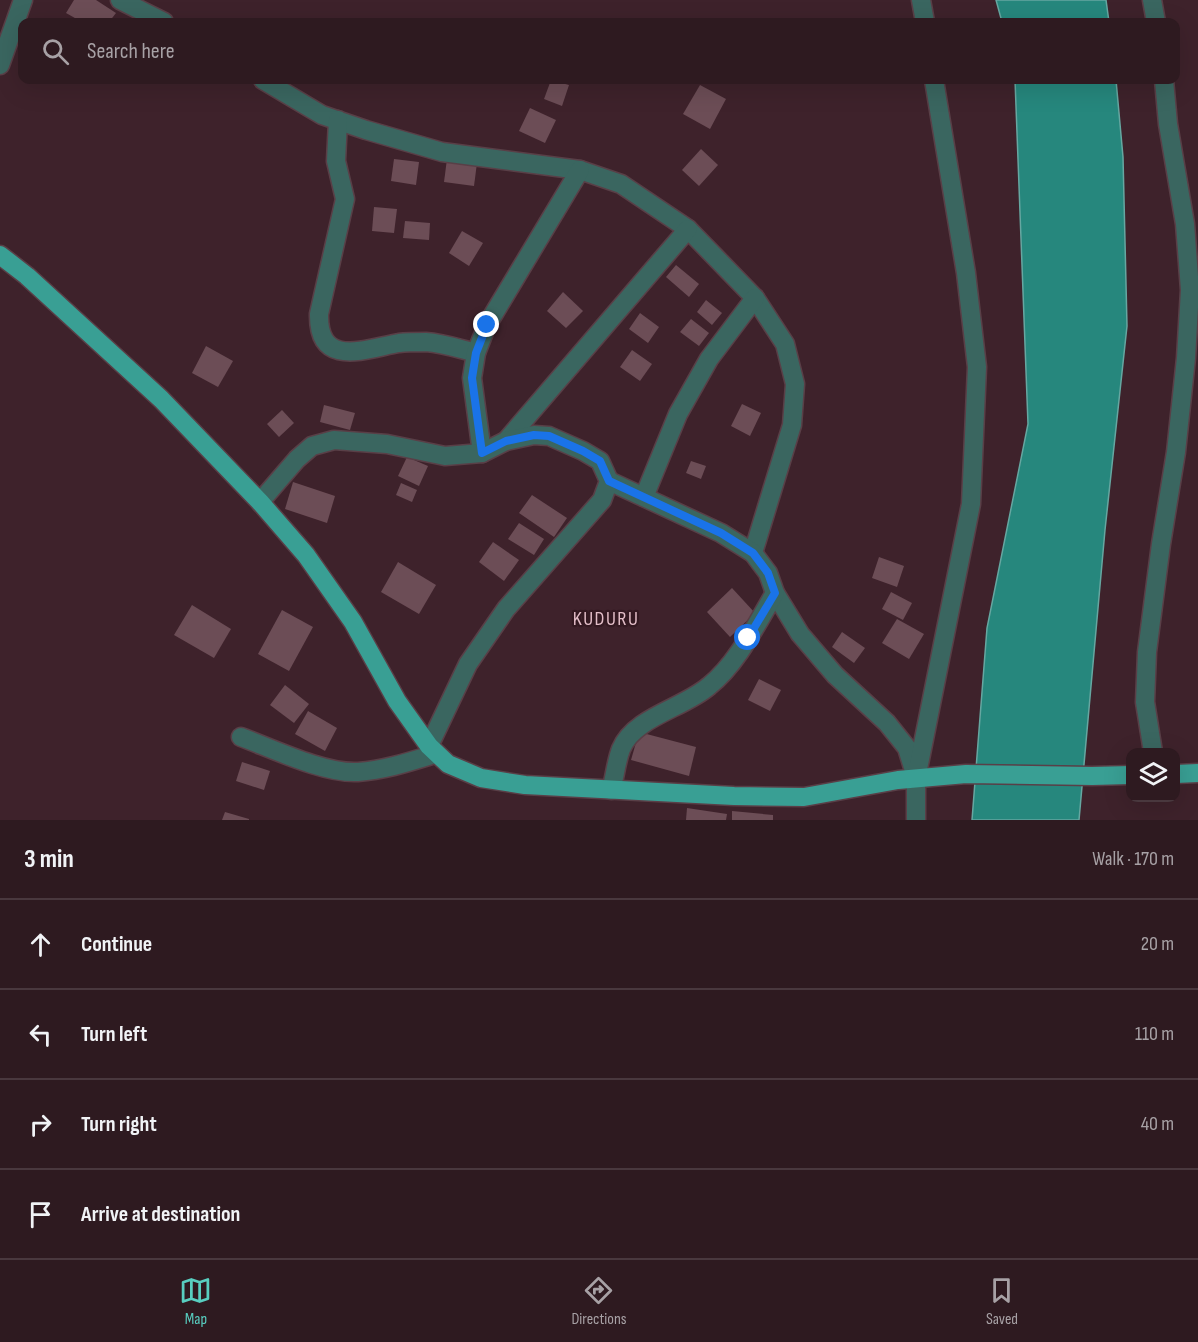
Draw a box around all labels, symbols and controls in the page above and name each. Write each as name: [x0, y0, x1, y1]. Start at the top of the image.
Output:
search box: [18, 18, 1180, 84]
icon: search: [39, 35, 72, 68]
text: Search here: [87, 38, 174, 65]
route end: [473, 311, 499, 337]
district label: KUDURU: [573, 607, 639, 631]
route start: [734, 624, 760, 650]
map controls: [1126, 748, 1180, 802]
button: layers: [1126, 748, 1180, 802]
text: 3 min: [24, 844, 74, 875]
text: Walk · 170 m: [1092, 847, 1174, 871]
icon: ahead: [24, 928, 57, 961]
text: Continue: [81, 931, 152, 958]
text: 20 m: [1141, 932, 1174, 956]
icon: left: [24, 1018, 57, 1051]
text: Turn left: [81, 1021, 147, 1048]
text: 110 m: [1135, 1022, 1174, 1046]
icon: right: [24, 1108, 57, 1141]
text: Turn right: [81, 1111, 157, 1138]
text: 40 m: [1141, 1112, 1174, 1136]
icon: arrive: [24, 1198, 57, 1231]
text: Arrive at destination: [81, 1201, 240, 1228]
tab: Map: [179, 1274, 212, 1329]
tab: Directions: [571, 1274, 626, 1329]
tab: Saved: [985, 1274, 1018, 1329]

